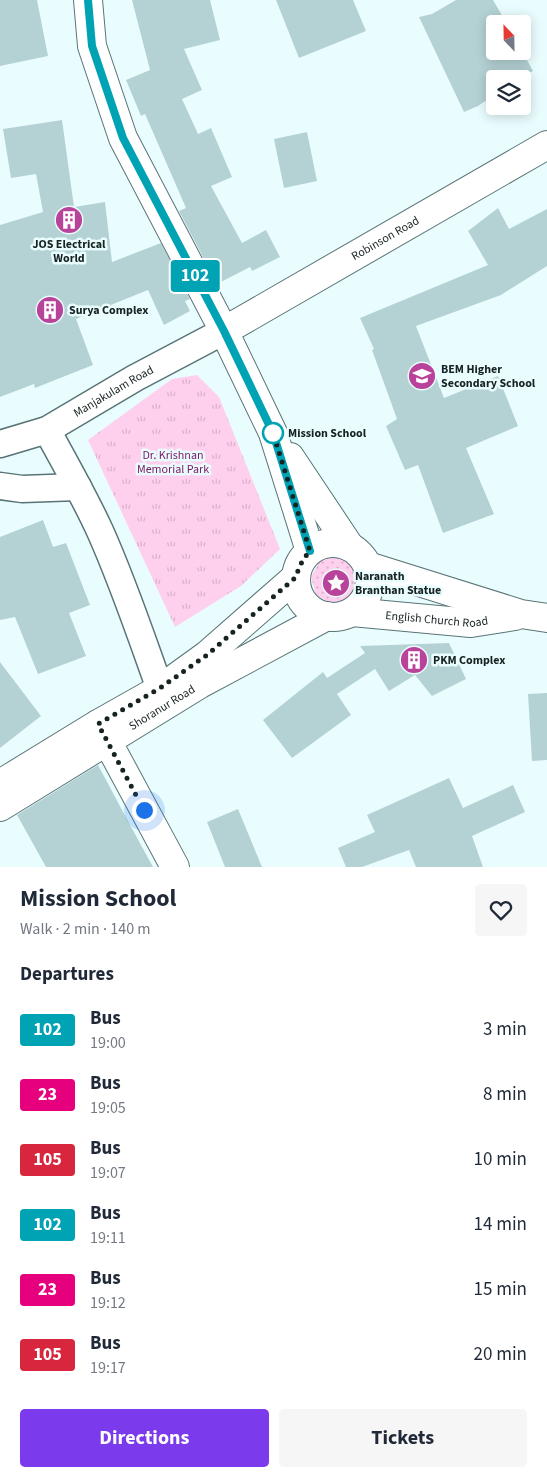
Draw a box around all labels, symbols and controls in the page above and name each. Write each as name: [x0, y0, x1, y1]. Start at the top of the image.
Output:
north arrow: [486, 15, 531, 60]
map controls: [486, 15, 531, 115]
button: layers: [486, 70, 531, 115]
building icon: JOS Electrical World: [54, 205, 84, 235]
street label: Robinson Road: [348, 212, 422, 265]
place label: JOS Electrical World: [32, 236, 106, 267]
line badge: 102: [166, 260, 224, 292]
text: 102: [181, 263, 209, 288]
building icon: Surya Complex: [35, 295, 65, 325]
place label: Surya Complex: [69, 302, 149, 319]
school or university icon: BEM Higher Secondary School: [407, 361, 437, 391]
place label: BEM Higher Secondary School: [441, 361, 536, 392]
street label: Manjakulam Road: [70, 362, 157, 421]
marker: Mission School: [262, 422, 284, 444]
place label: Mission School: [288, 425, 367, 442]
park label: Dr. Krishnan Memorial Park: [137, 447, 209, 478]
place icon: Naranath Branthan Statue: [321, 568, 351, 598]
place label: Naranath Branthan Statue: [355, 568, 441, 599]
street label: English Church Road: [384, 607, 489, 632]
building icon: PKM Complex: [399, 645, 429, 675]
place label: PKM Complex: [433, 652, 506, 669]
street label: Shoranur Road: [126, 681, 198, 735]
your location: [132, 798, 157, 823]
text: Mission School: [20, 881, 176, 916]
button: heart: [475, 884, 527, 936]
text: Walk · 2 min · 140 m: [20, 918, 151, 940]
text: Departures: [20, 961, 114, 988]
text: Bus: [90, 1005, 121, 1032]
text: 3 min: [483, 1016, 527, 1043]
text: 102: [33, 1017, 62, 1042]
text: 19:00: [90, 1032, 126, 1054]
text: Bus: [90, 1070, 121, 1097]
text: 8 min: [483, 1081, 527, 1108]
text: 23: [38, 1082, 57, 1107]
text: 19:05: [90, 1097, 126, 1119]
text: Bus: [90, 1135, 121, 1162]
text: 10 min: [473, 1146, 527, 1173]
text: 105: [33, 1147, 62, 1172]
text: 19:07: [90, 1162, 126, 1184]
text: Bus: [90, 1200, 121, 1227]
text: 14 min: [473, 1211, 527, 1238]
text: 102: [33, 1212, 62, 1237]
text: 19:11: [90, 1227, 126, 1249]
text: Bus: [90, 1265, 121, 1292]
text: 15 min: [473, 1276, 527, 1303]
text: 23: [38, 1277, 57, 1302]
text: 19:12: [90, 1292, 126, 1314]
text: Bus: [90, 1330, 121, 1357]
text: 20 min: [473, 1341, 527, 1368]
text: 105: [33, 1342, 62, 1367]
text: 19:17: [90, 1357, 126, 1379]
button: Directions: [20, 1409, 269, 1467]
button: Tickets: [279, 1409, 527, 1467]

